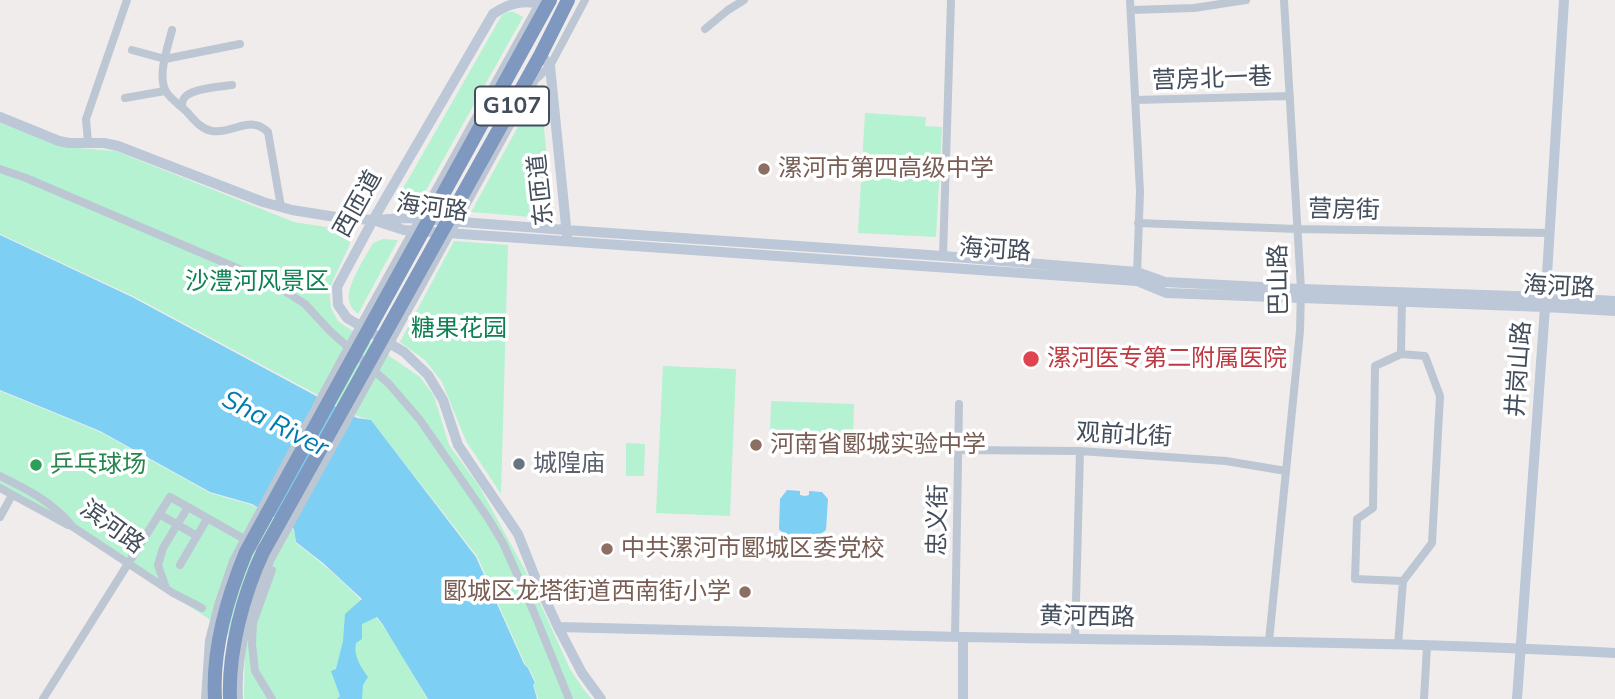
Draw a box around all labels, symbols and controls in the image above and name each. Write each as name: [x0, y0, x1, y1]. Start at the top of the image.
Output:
street label: 营房北一巷: [1152, 63, 1272, 95]
road number: G107: [475, 86, 549, 125]
street label: 东匝道: [523, 153, 559, 227]
place label: 漯河市第四高级中学: [778, 155, 994, 183]
marker: 漯河市第四高级中学: [756, 161, 772, 177]
street label: 西匝道: [328, 166, 388, 242]
street label: 海河路: [394, 189, 470, 227]
street label: 营房街: [1308, 195, 1380, 225]
street label: 海河路: [958, 233, 1032, 267]
street label: 巴山路: [1264, 244, 1294, 316]
park label: 沙澧河风景区: [185, 268, 329, 296]
street label: 海河路: [1522, 271, 1596, 303]
park label: 糖果花园: [411, 315, 507, 343]
street label: 井岗山路: [1501, 320, 1537, 418]
place label: 漯河医专第二附属医院: [1047, 345, 1287, 373]
marker: 漯河医专第二附属医院: [1021, 349, 1041, 369]
water label: Sha River: [217, 384, 333, 464]
street label: 观前北街: [1075, 418, 1173, 452]
place label: 河南省郾城实验中学: [770, 431, 986, 459]
marker: 河南省郾城实验中学: [748, 437, 764, 453]
place label: 城隍庙: [533, 450, 605, 478]
place label: 乒乓球场: [50, 451, 146, 479]
marker: 城隍庙: [511, 456, 527, 472]
marker: 乒乓球场: [28, 457, 44, 473]
street label: 忠义街: [923, 484, 953, 556]
street label: 滨河路: [74, 494, 150, 560]
place label: 中共漯河市郾城区委党校: [621, 535, 885, 563]
marker: 中共漯河市郾城区委党校: [599, 541, 615, 557]
place label: 郾城区龙塔街道西南街小学: [443, 578, 731, 606]
marker: 郾城区龙塔街道西南街小学: [737, 584, 753, 600]
street label: 黄河西路: [1039, 602, 1135, 632]

